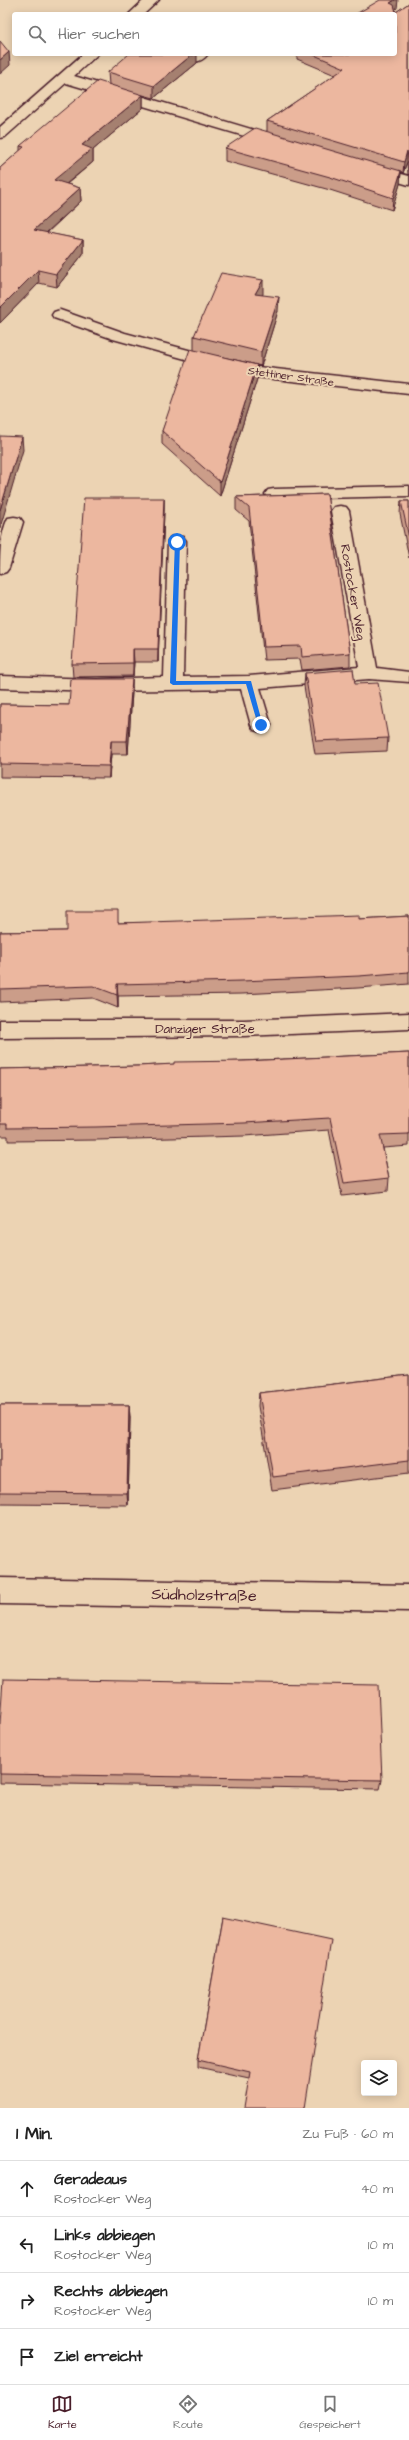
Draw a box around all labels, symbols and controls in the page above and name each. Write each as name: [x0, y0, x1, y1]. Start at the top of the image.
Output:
search box: [12, 12, 397, 56]
icon: search: [26, 23, 48, 45]
text: Hier suchen: [58, 24, 139, 45]
street label: Stettiner Straße: [247, 363, 335, 390]
route start: [168, 533, 186, 551]
street label: Rostocker Weg: [335, 543, 370, 642]
route end: [252, 716, 270, 734]
street label: Danziger Straße: [155, 1020, 255, 1039]
street label: Südholzstraße: [151, 1583, 257, 1607]
map controls: [361, 2060, 397, 2096]
button: layers: [361, 2060, 397, 2096]
text: 1 Min.: [16, 2122, 53, 2146]
text: Zu Fuß · 60 m: [302, 2125, 393, 2143]
text: Geradeaus: [54, 2169, 127, 2190]
icon: ahead: [16, 2178, 38, 2200]
text: 40 m: [361, 2180, 393, 2198]
text: Rostocker Weg: [54, 2190, 151, 2208]
text: Links abbiegen: [54, 2225, 155, 2246]
icon: left: [16, 2234, 38, 2256]
text: 10 m: [368, 2236, 393, 2254]
text: Rostocker Weg: [54, 2246, 151, 2264]
text: Rechts abbiegen: [54, 2281, 168, 2302]
icon: right: [16, 2290, 38, 2312]
text: 10 m: [368, 2292, 393, 2310]
text: Rostocker Weg: [54, 2302, 151, 2320]
icon: arrive: [16, 2346, 38, 2368]
text: Ziel erreicht: [54, 2346, 143, 2367]
tab: Karte: [48, 2393, 77, 2432]
tab: Route: [173, 2393, 203, 2432]
tab: Gespeichert: [299, 2393, 361, 2432]

